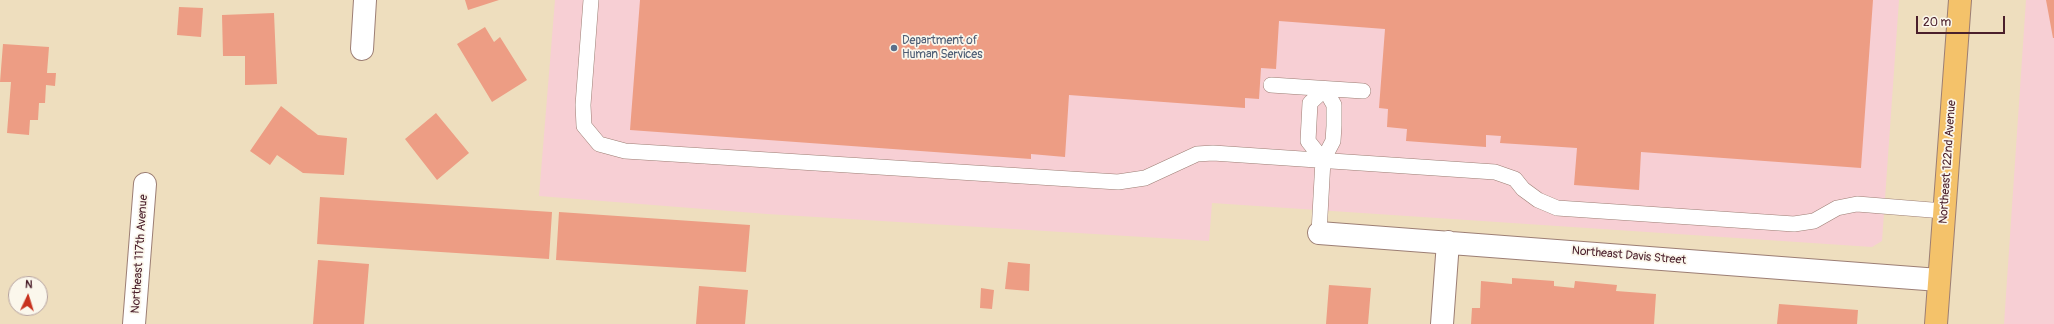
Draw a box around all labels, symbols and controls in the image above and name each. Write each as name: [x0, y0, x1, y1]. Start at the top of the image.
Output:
scale bar: [1918, 8, 2007, 34]
text: 20 m: [1923, 15, 1951, 30]
place label: Department of Human Services: [902, 34, 983, 62]
marker: Department of Human Services: [889, 43, 899, 53]
street label: Northeast 122nd Avenue: [1936, 100, 1960, 224]
street label: Northeast 117th Avenue: [129, 194, 151, 314]
street label: Northeast Davis Street: [1571, 244, 1687, 268]
north arrow: [8, 276, 48, 316]
text: N: [25, 278, 33, 291]

